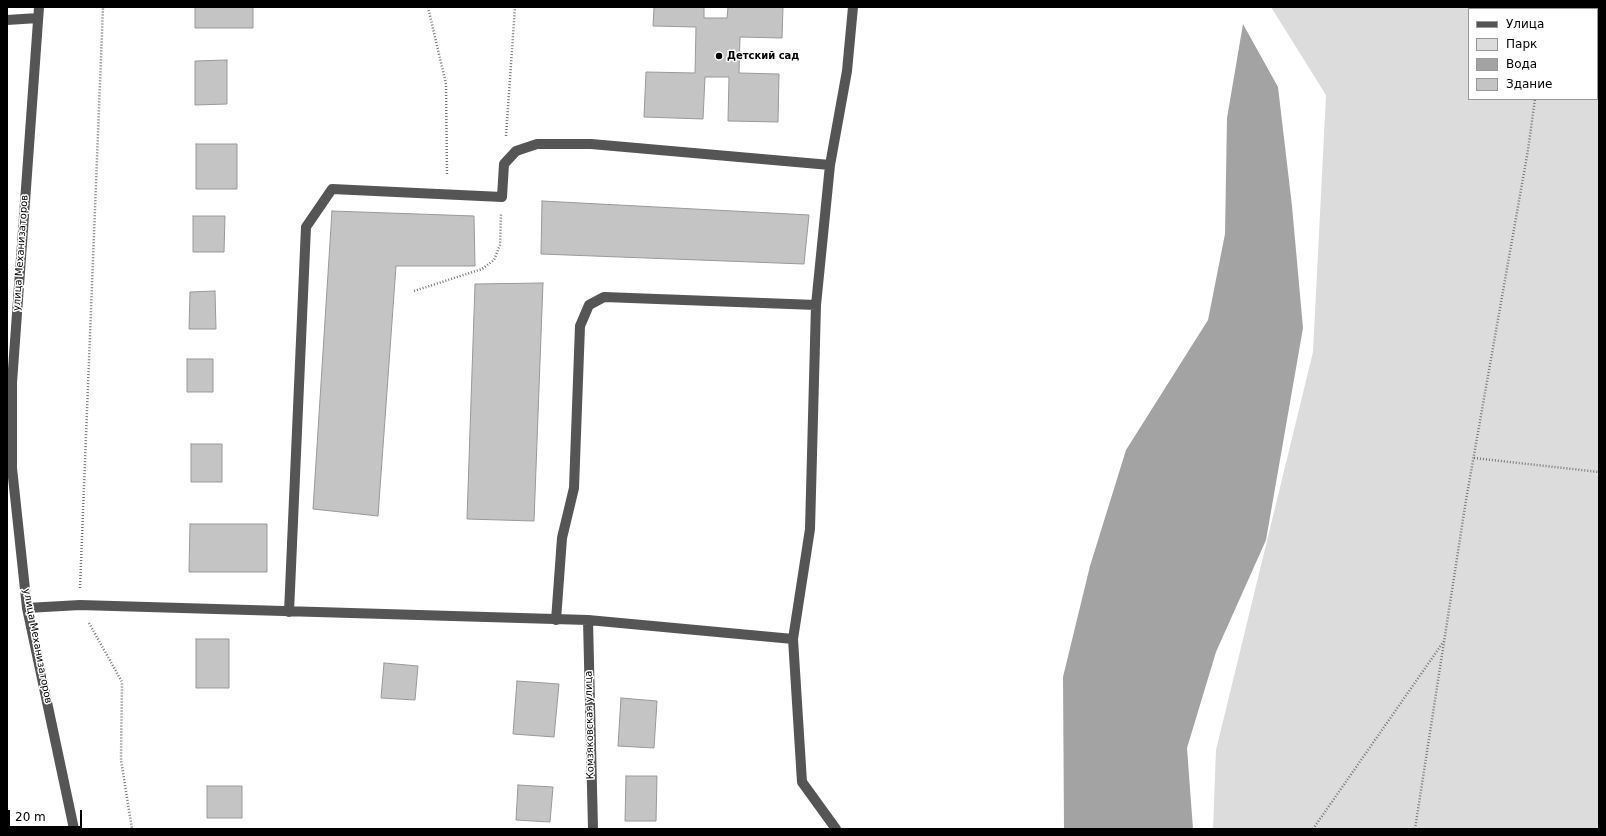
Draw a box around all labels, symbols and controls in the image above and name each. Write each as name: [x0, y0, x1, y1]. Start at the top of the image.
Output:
legend: [1468, 8, 1598, 100]
text: Улица: [1506, 17, 1544, 31]
text: Парк: [1506, 37, 1537, 51]
place label: Детский сад: [727, 50, 799, 62]
marker: Детский сад: [714, 51, 724, 61]
text: Вода: [1506, 57, 1537, 71]
text: Здание: [1506, 77, 1552, 91]
street label: улица Механизаторов: [11, 194, 31, 312]
street label: улица Механизаторов: [20, 588, 54, 704]
street label: Комзяковская улица: [583, 671, 597, 779]
scale bar: [10, 802, 84, 828]
text: 20 m: [15, 810, 46, 824]

